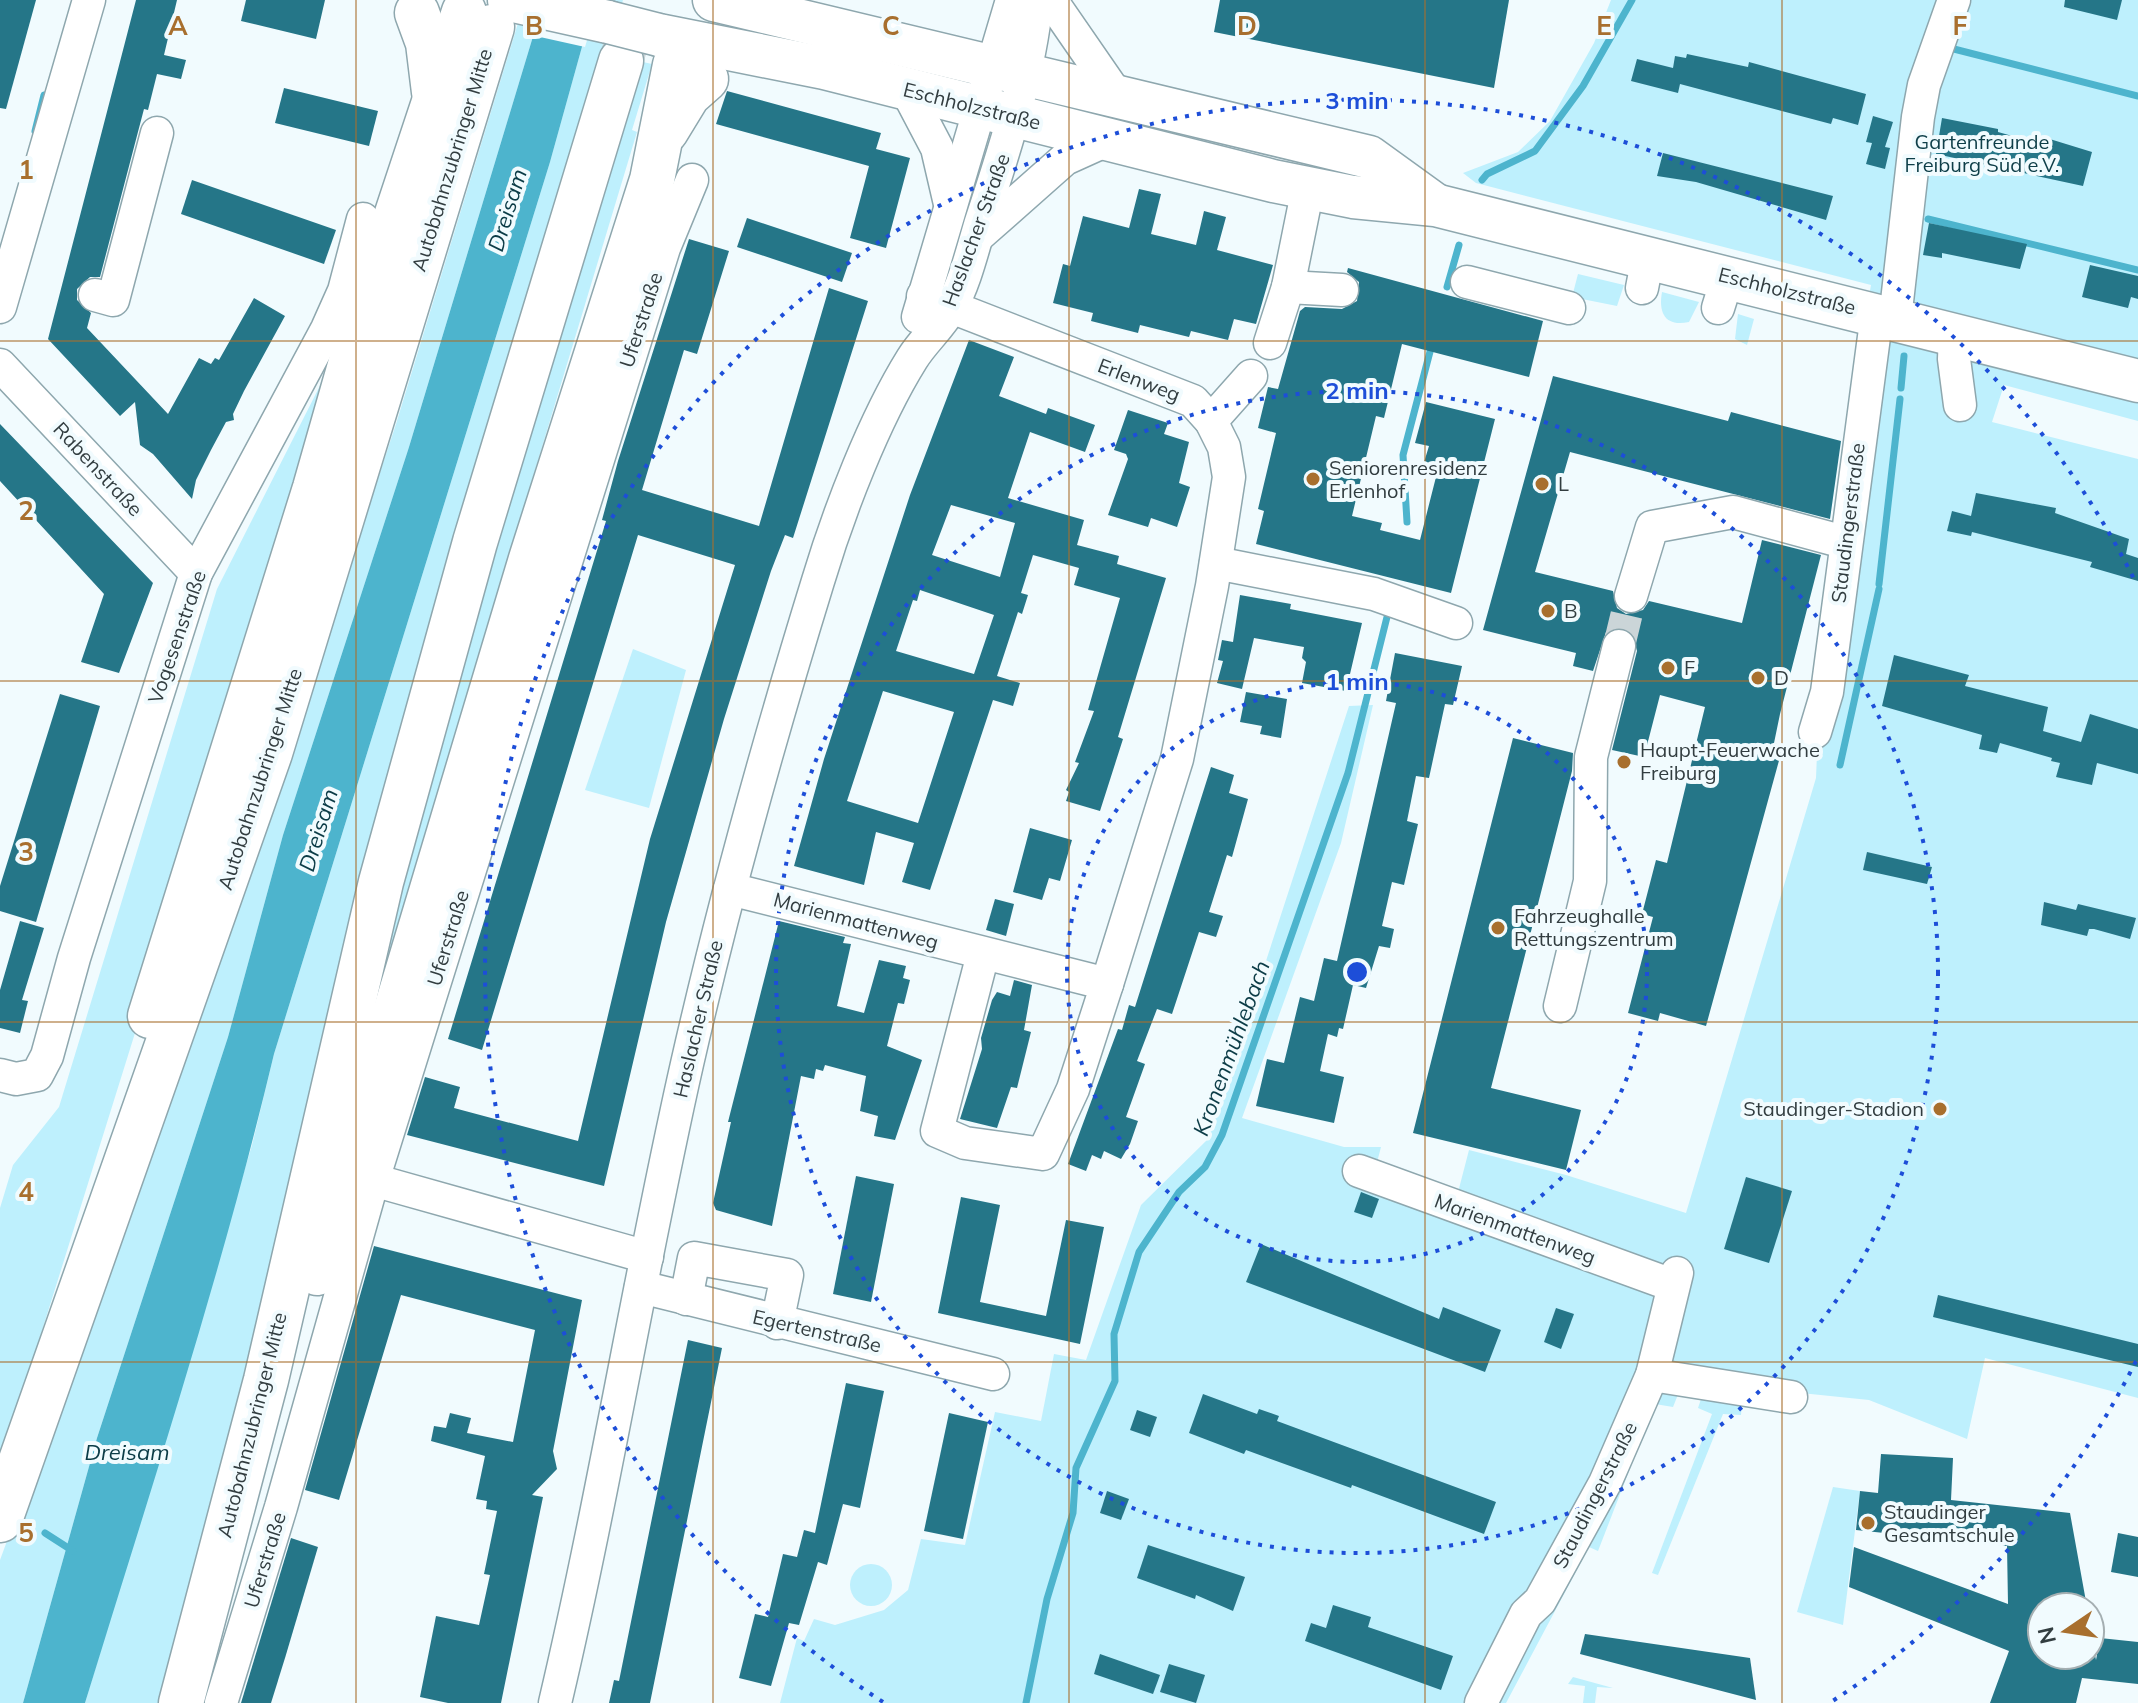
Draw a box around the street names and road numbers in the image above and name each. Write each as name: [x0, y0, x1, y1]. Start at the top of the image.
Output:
street label: Autobahnzubringer Mitte: [406, 45, 497, 274]
street label: Eschholzstraße: [901, 76, 1043, 135]
street label: Haslacher Straße: [936, 150, 1015, 310]
street label: Eschholzstraße: [1716, 261, 1858, 320]
street label: Uferstraße: [613, 269, 668, 371]
street label: Erlenweg: [1094, 352, 1184, 407]
street label: Rabenstraße: [48, 416, 148, 521]
street label: Staudingerstraße: [1825, 441, 1870, 604]
street label: Vogesenstraße: [142, 567, 211, 707]
street label: Autobahnzubringer Mitte: [212, 665, 307, 893]
street label: Marienmattenweg: [771, 886, 941, 955]
street label: Uferstraße: [421, 887, 474, 989]
street label: Haslacher Straße: [667, 938, 728, 1100]
street label: Marienmattenweg: [1431, 1188, 1599, 1269]
street label: Egertenstraße: [750, 1304, 884, 1357]
street label: Autobahnzubringer Mitte: [211, 1310, 292, 1540]
street label: Staudingerstraße: [1547, 1417, 1642, 1572]
street label: Uferstraße: [238, 1509, 291, 1611]

